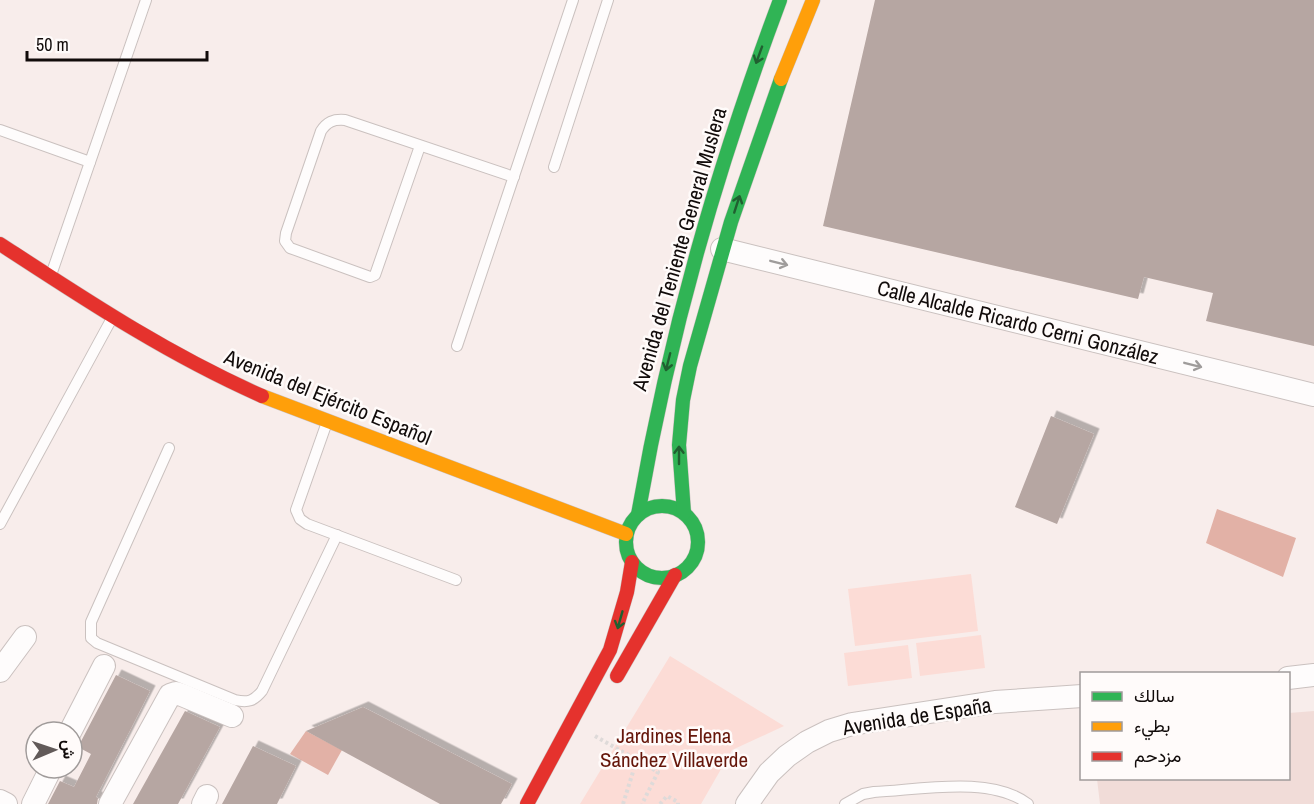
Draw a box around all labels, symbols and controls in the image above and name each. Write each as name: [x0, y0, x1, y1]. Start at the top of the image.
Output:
scale bar: [27, 24, 207, 62]
text: 50 m: [36, 32, 69, 57]
one-way arrow: [753, 45, 764, 64]
street label: Avenida del Teniente General Muslera: [624, 104, 733, 395]
one-way arrow: [732, 195, 743, 214]
one-way arrow: [769, 257, 788, 269]
street label: Calle Alcalde Ricardo Cerni González: [874, 273, 1162, 371]
street label: Avenida del Ejército Español: [219, 342, 436, 452]
one-way arrow: [661, 353, 673, 372]
one-way arrow: [1183, 360, 1202, 372]
one-way arrow: [673, 445, 685, 465]
one-way arrow: [614, 610, 625, 629]
legend: [1080, 672, 1290, 780]
text: سالك: [1134, 683, 1174, 708]
street label: Avenida de España: [840, 690, 994, 742]
text: بطيء: [1134, 713, 1170, 741]
north arrow: [24, 720, 84, 780]
park label: Jardines Elena Sánchez Villaverde: [600, 721, 748, 774]
text: ش: [58, 739, 80, 759]
text: مزدحم: [1134, 743, 1181, 768]

